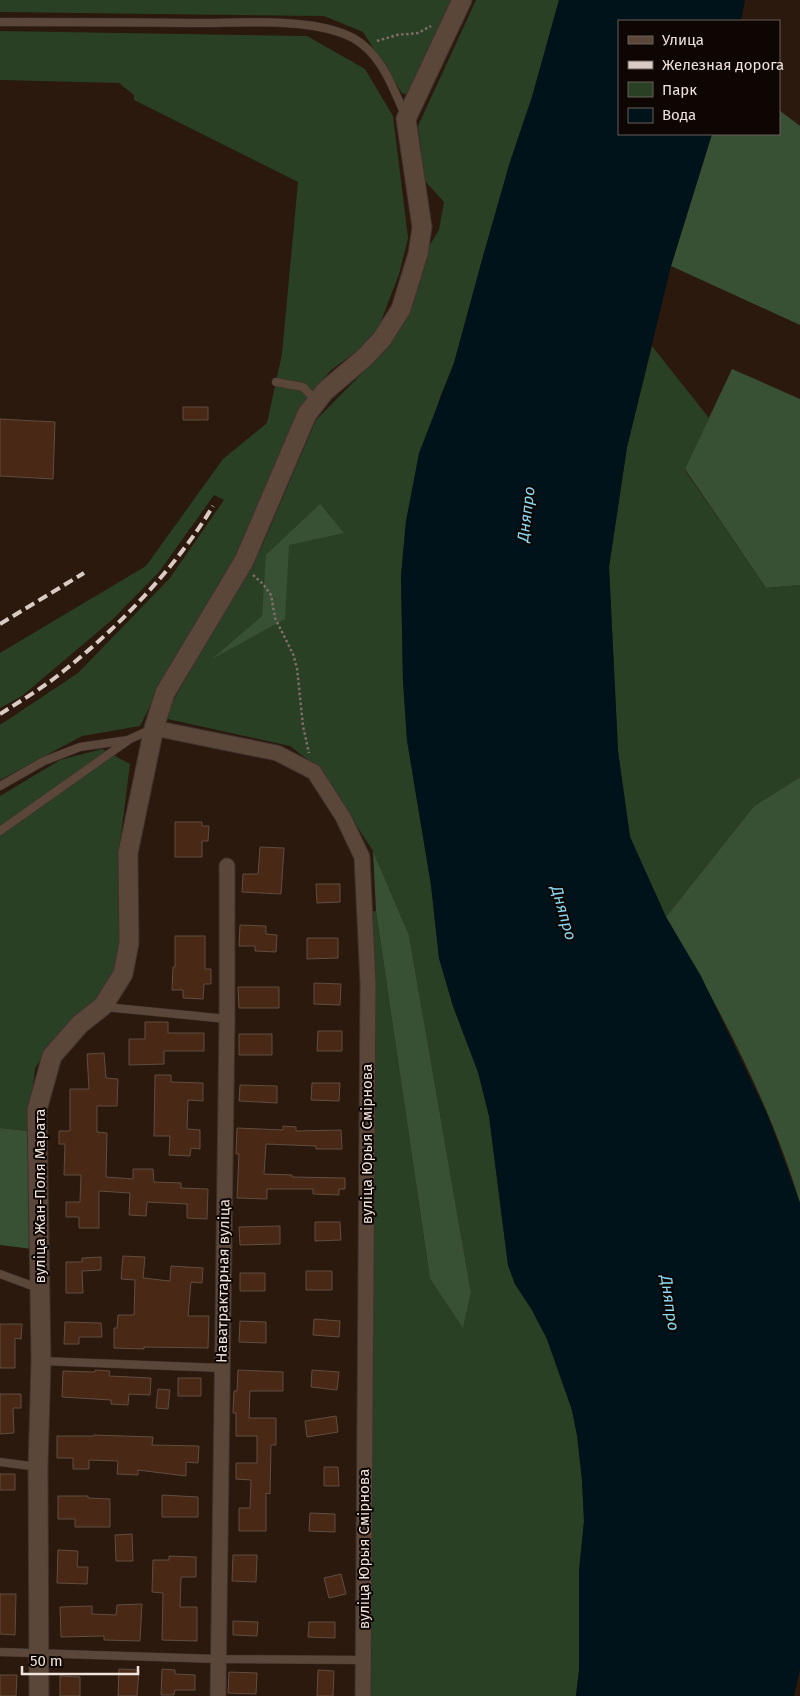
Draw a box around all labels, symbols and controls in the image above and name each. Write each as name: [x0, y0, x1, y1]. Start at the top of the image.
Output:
legend: [618, 20, 780, 135]
text: Улица: [662, 31, 704, 49]
text: Железная дорога: [662, 56, 784, 74]
text: Парк: [662, 81, 697, 99]
text: Вода: [662, 106, 696, 124]
water label: Дняпро: [513, 485, 539, 545]
water label: Дняпро: [547, 882, 581, 942]
street label: вуліца Юрыя Смірнова: [358, 1064, 376, 1224]
street label: вуліца Жан-Поля Марата: [31, 1109, 49, 1283]
street label: Наватрактарная вуліца: [213, 1199, 233, 1363]
water label: Дняпро: [656, 1272, 683, 1332]
street label: вуліца Юрыя Смірнова: [355, 1469, 373, 1629]
scale bar: [22, 1644, 139, 1676]
text: 50 m: [30, 1652, 63, 1670]

